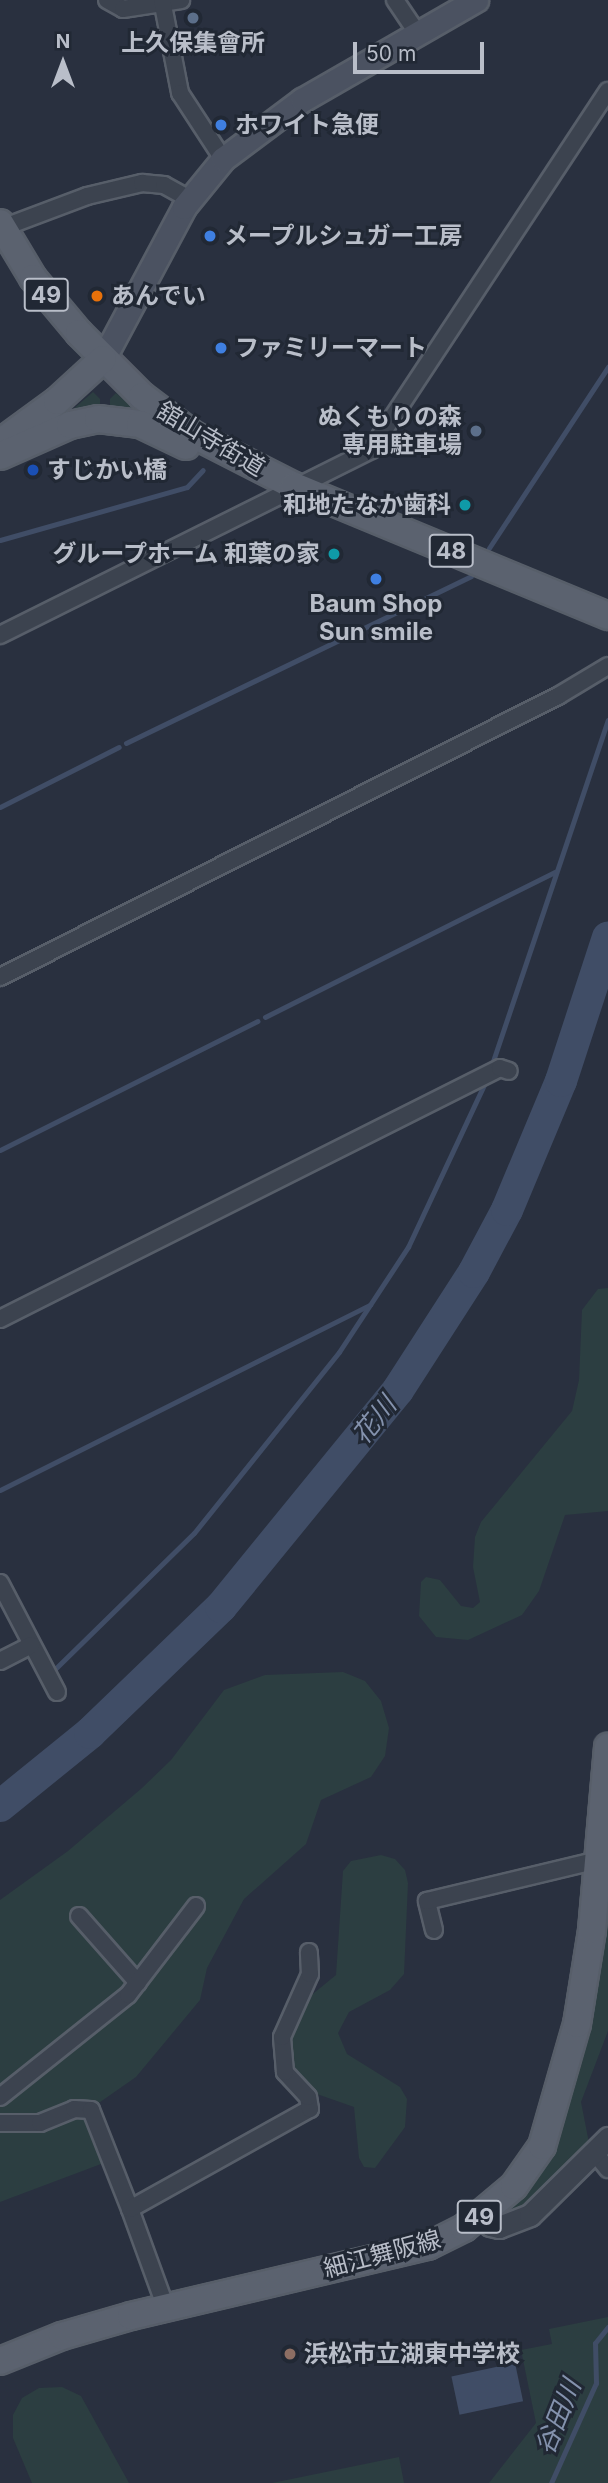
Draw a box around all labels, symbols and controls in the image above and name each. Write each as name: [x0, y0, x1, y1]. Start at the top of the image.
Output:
marker: 上久保集會所: [185, 10, 201, 26]
north arrow: [28, 28, 98, 98]
scale bar: [356, 28, 487, 72]
place label: 上久保集會所: [121, 29, 265, 57]
text: N: [56, 30, 70, 53]
text: 50 m: [366, 41, 416, 66]
place label: ホワイト急便: [235, 111, 379, 139]
marker: ホワイト急便: [213, 117, 229, 133]
place label: メープルシュガー工房: [224, 222, 464, 250]
marker: メープルシュガー工房: [202, 228, 218, 244]
road number: 49: [23, 276, 69, 314]
place label: あんでい: [111, 282, 207, 310]
marker: あんでい: [89, 288, 105, 304]
place label: ファミリーマート: [235, 334, 427, 362]
marker: ファミリーマート: [213, 340, 229, 356]
street label: 舘山寺街道: [152, 396, 270, 482]
place label: ぬくもりの森 専用駐車場: [318, 403, 462, 459]
marker: ぬくもりの森 専用駐車場: [468, 423, 484, 439]
place label: すじかい橋: [47, 456, 167, 484]
marker: すじかい橋: [25, 462, 41, 478]
place label: 和地たなか歯科: [283, 491, 451, 519]
marker: 和地たなか歯科: [457, 497, 473, 513]
road number: 48: [428, 531, 474, 570]
place label: グループホーム 和葉の家: [50, 540, 320, 568]
marker: グループホーム 和葉の家: [326, 546, 342, 562]
marker: Baum Shop Sun smile: [368, 571, 384, 587]
place label: Baum Shop Sun smile: [310, 590, 442, 646]
water label: 花川: [346, 1390, 402, 1450]
road number: 49: [456, 2198, 502, 2236]
street label: 細江舞阪線: [320, 2225, 444, 2283]
place label: 浜松市立湖東中学校: [304, 2340, 520, 2368]
marker: 浜松市立湖東中学校: [282, 2346, 298, 2362]
water label: 谷田川: [529, 2375, 587, 2459]

